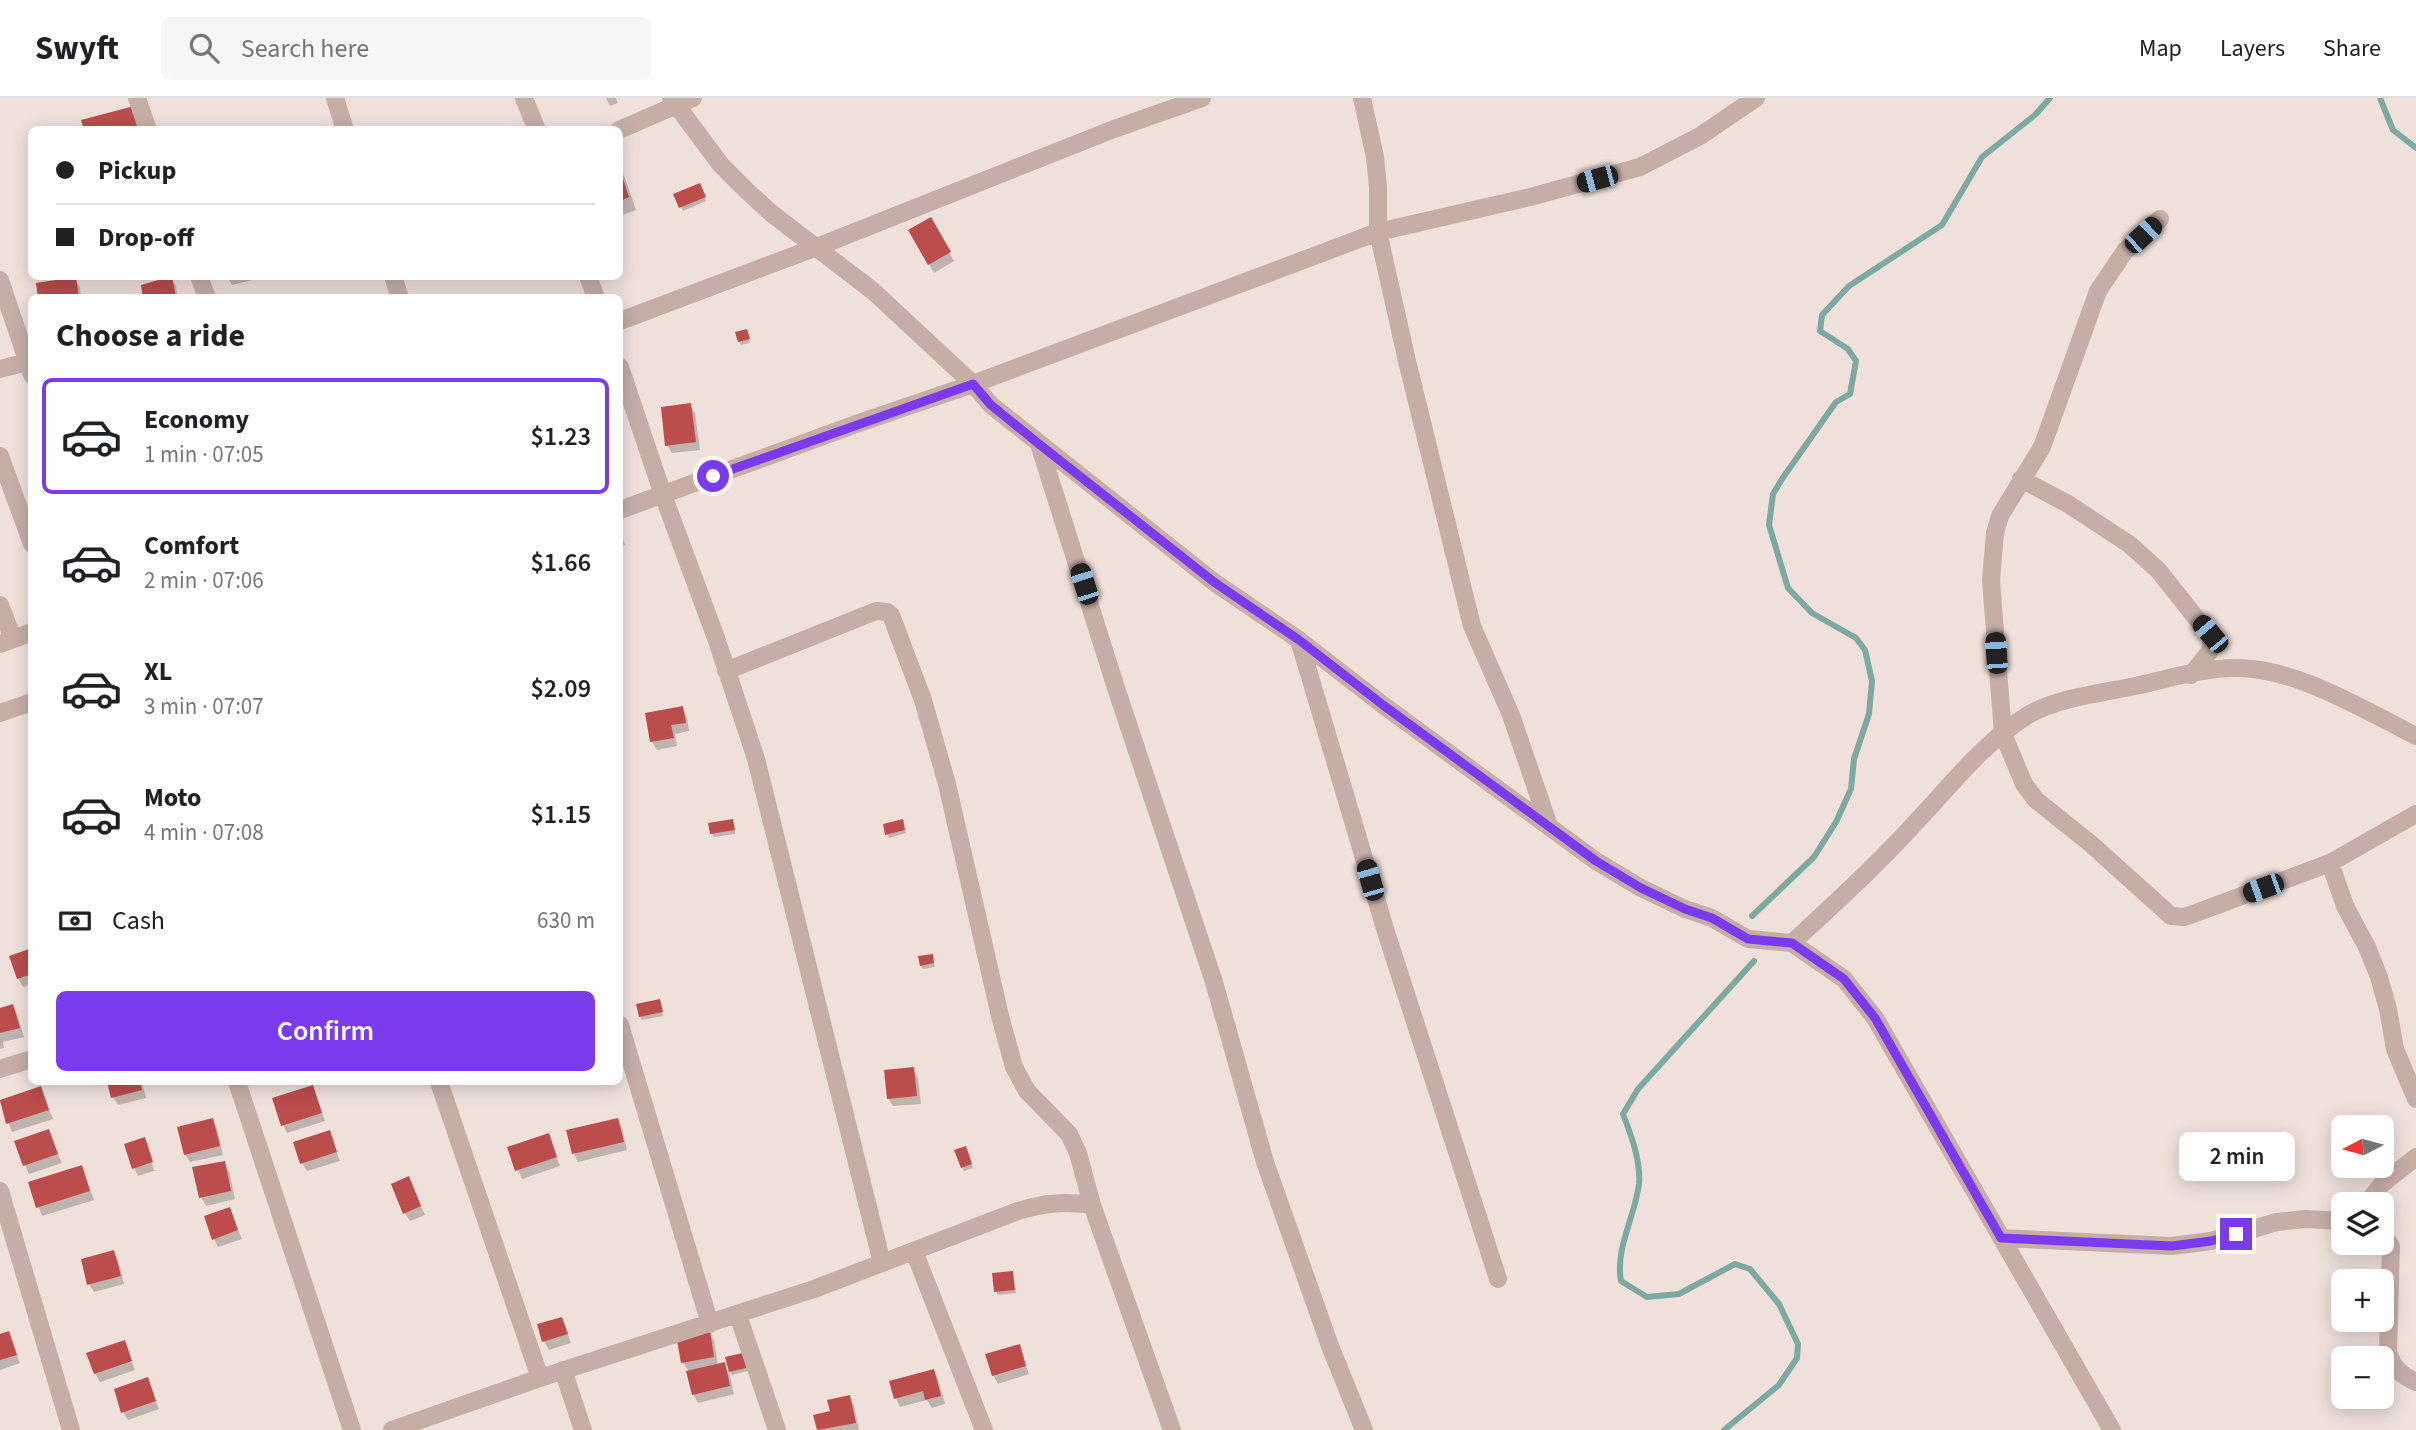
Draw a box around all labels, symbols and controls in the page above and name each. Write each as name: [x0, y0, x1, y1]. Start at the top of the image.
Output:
search box: [161, 17, 651, 80]
text: Swyft: [35, 25, 119, 72]
icon: search: [185, 29, 223, 67]
text: Search here: [241, 30, 369, 67]
text: Map: [2139, 31, 2182, 66]
text: Layers: [2220, 31, 2285, 66]
text: Share: [2323, 31, 2381, 66]
text: Pickup: [98, 152, 176, 189]
car: [1574, 163, 1621, 195]
car: [2121, 213, 2166, 257]
text: Drop-off: [98, 219, 194, 256]
text: Choose a ride: [56, 313, 245, 359]
text: Economy: [144, 401, 249, 438]
icon: car: [60, 405, 123, 468]
text: $1.23: [530, 418, 591, 455]
text: 1 min · 07:05: [144, 438, 264, 471]
route start: [697, 460, 729, 492]
text: Comfort: [144, 527, 239, 564]
icon: car: [60, 531, 123, 594]
text: $1.66: [530, 544, 591, 581]
car: [1068, 561, 1101, 607]
text: 2 min · 07:06: [144, 564, 264, 597]
car: [2189, 611, 2232, 657]
car: [1985, 631, 2008, 675]
text: XL: [144, 653, 172, 690]
icon: car: [60, 657, 123, 720]
text: $2.09: [530, 670, 591, 707]
text: 3 min · 07:07: [144, 690, 264, 723]
text: Moto: [144, 779, 201, 816]
icon: car: [60, 783, 123, 846]
text: $1.15: [530, 796, 591, 833]
text: 4 min · 07:08: [144, 816, 264, 849]
car: [1355, 857, 1386, 903]
car: [2240, 871, 2287, 905]
icon: cash: [56, 902, 94, 940]
text: Cash: [112, 902, 165, 939]
text: 630 m: [537, 904, 595, 937]
button: Confirm: [56, 991, 595, 1071]
north arrow: [2331, 1115, 2394, 1178]
map controls: [2331, 1115, 2394, 1409]
callout: 2 min: [2178, 1132, 2294, 1182]
text: 2 min: [2210, 1140, 2264, 1173]
button: layers: [2331, 1192, 2394, 1255]
route end: [2220, 1218, 2252, 1250]
button: +: [2331, 1269, 2394, 1332]
button: −: [2331, 1346, 2394, 1409]

